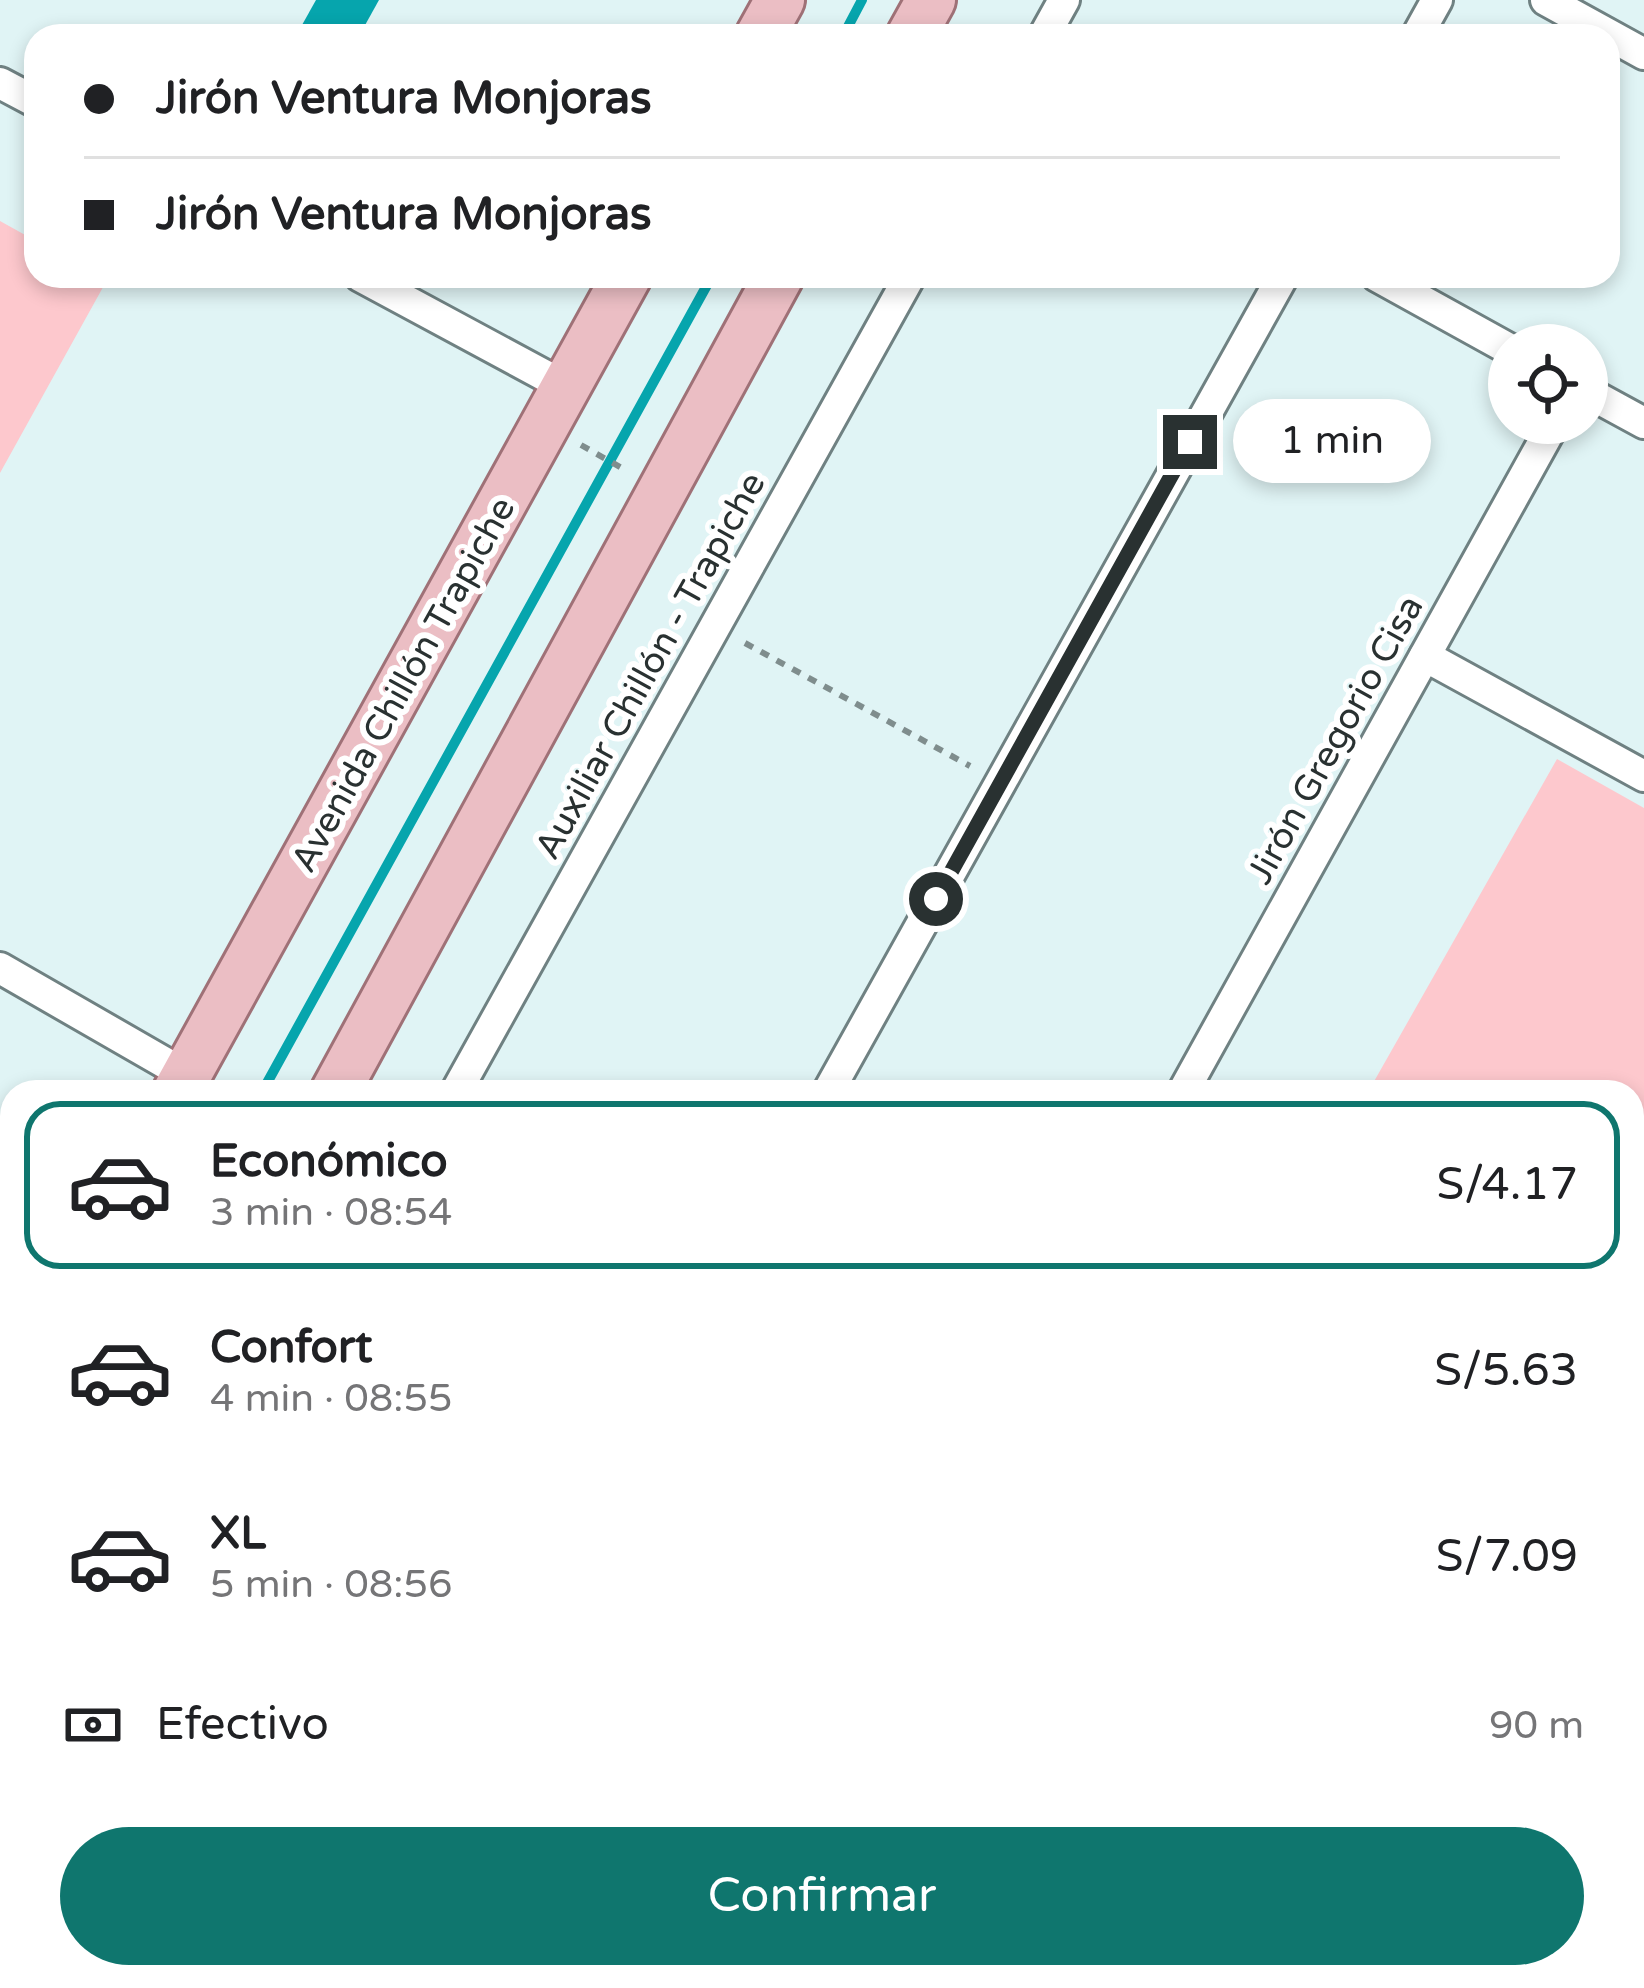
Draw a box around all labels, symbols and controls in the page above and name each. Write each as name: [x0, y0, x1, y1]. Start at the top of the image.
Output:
text: Jirón Ventura Monjoras: [156, 72, 652, 126]
text: Jirón Ventura Monjoras: [156, 188, 652, 242]
map controls: [1488, 324, 1608, 444]
button: locate: [1488, 324, 1608, 444]
callout: 1 min: [1232, 400, 1430, 484]
route end: [1163, 415, 1217, 469]
text: 1 min: [1280, 417, 1384, 464]
street label: Auxiliar Chillón - Trapiche: [526, 465, 775, 867]
street label: Avenida Chillón Trapiche: [282, 490, 524, 880]
street label: Jirón Gregorio Cisa: [1238, 588, 1432, 891]
route start: [909, 872, 963, 926]
icon: car: [66, 1131, 174, 1239]
text: Económico: [210, 1135, 448, 1189]
text: S/4.17: [1437, 1158, 1578, 1212]
text: 3 min · 08:54: [210, 1189, 452, 1236]
icon: car: [66, 1317, 174, 1425]
text: Confort: [210, 1321, 372, 1375]
text: S/5.63: [1434, 1344, 1578, 1398]
text: 4 min · 08:55: [210, 1375, 452, 1422]
icon: car: [66, 1503, 174, 1611]
text: XL: [210, 1507, 266, 1561]
text: S/7.09: [1436, 1530, 1578, 1584]
text: 5 min · 08:56: [210, 1561, 452, 1608]
icon: cash: [60, 1692, 126, 1758]
text: Efectivo: [156, 1698, 329, 1752]
text: 90 m: [1489, 1702, 1584, 1749]
button: Confirmar: [60, 1827, 1584, 1965]

